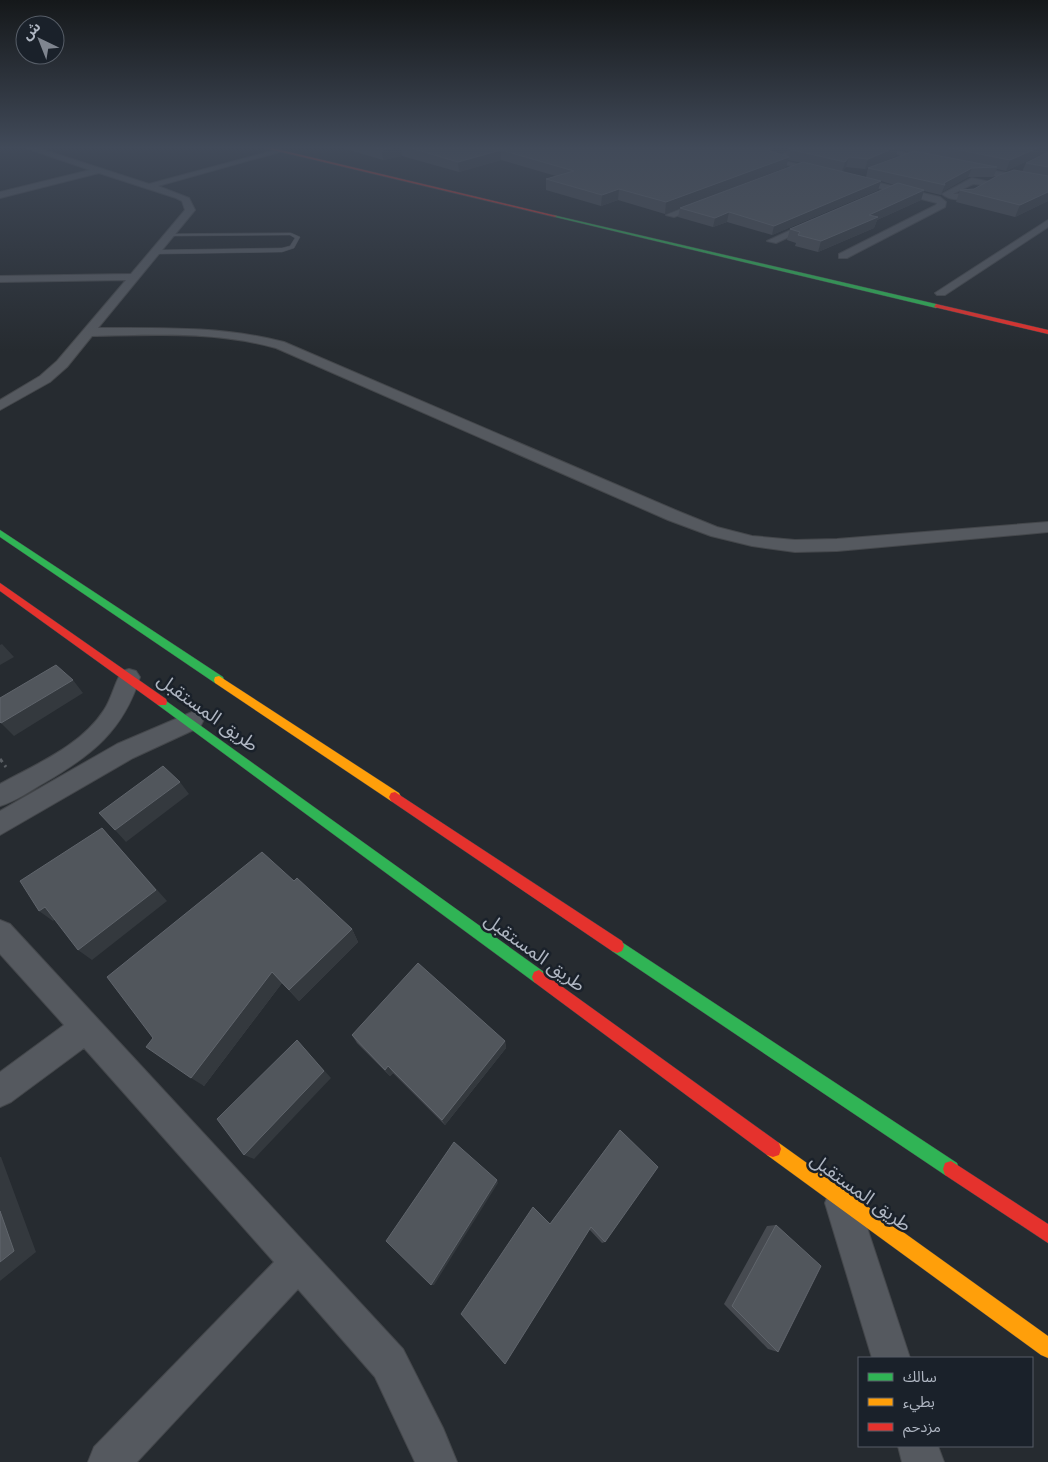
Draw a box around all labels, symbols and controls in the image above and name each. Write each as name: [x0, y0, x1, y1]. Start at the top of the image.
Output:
north arrow: [15, 15, 65, 65]
text: ش: [17, 17, 45, 44]
street label: طريق المستقبل: [152, 666, 264, 758]
street label: طريق المستقبل: [479, 906, 591, 998]
street label: طريق المستقبل: [805, 1146, 917, 1238]
legend: [858, 1357, 1033, 1447]
text: سالك: [903, 1366, 937, 1387]
text: بطيء: [903, 1391, 935, 1413]
text: مزدحم: [903, 1416, 941, 1438]

